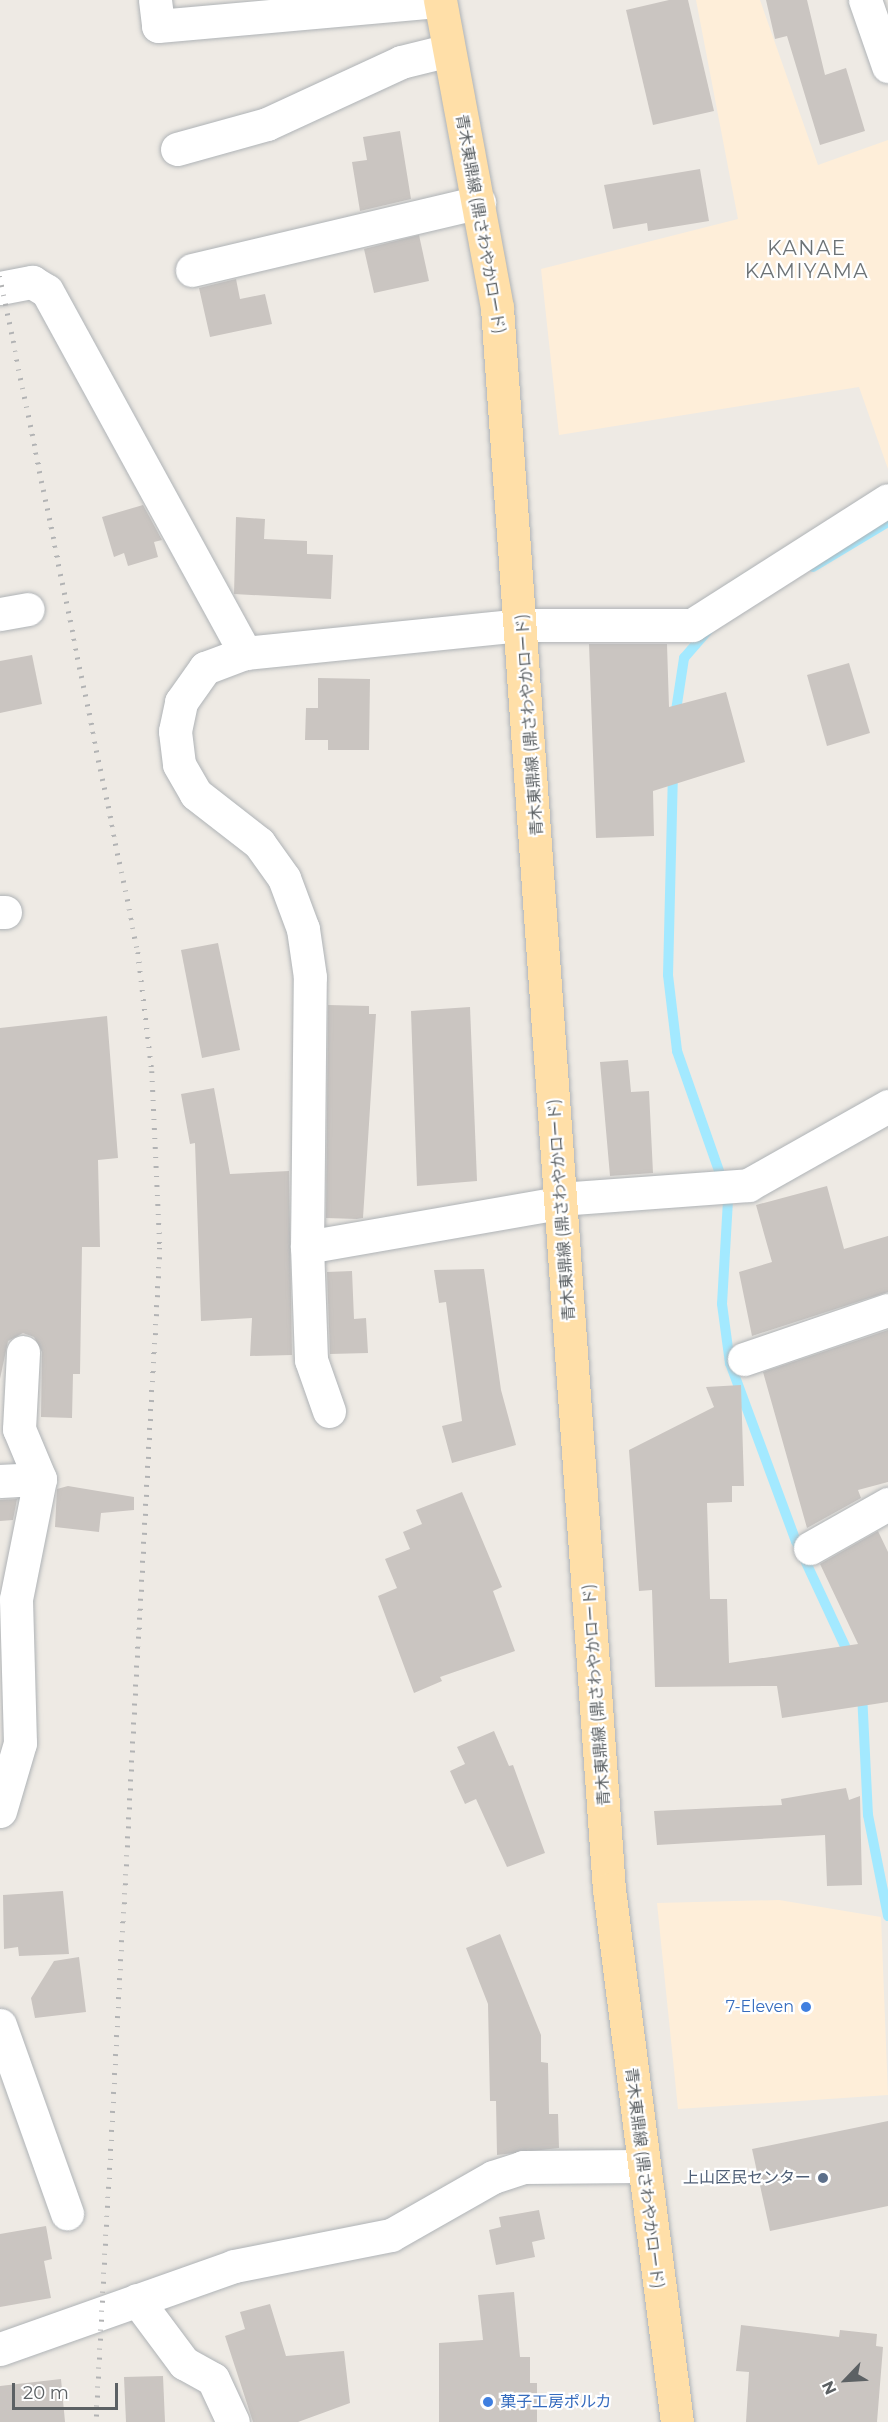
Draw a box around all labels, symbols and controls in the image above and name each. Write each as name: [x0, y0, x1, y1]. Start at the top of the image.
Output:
street label: 青木東鼎線 (鼎さわやかロード): [451, 113, 509, 335]
district label: KANAE KAMIYAMA: [745, 237, 869, 284]
street label: 青木東鼎線 (鼎さわやかロード): [513, 613, 547, 837]
street label: 青木東鼎線 (鼎さわやかロード): [545, 1098, 579, 1322]
street label: 青木東鼎線 (鼎さわやかロード): [580, 1583, 614, 1807]
place label: 7-Eleven: [726, 1997, 794, 2017]
marker: 7-Eleven: [799, 2000, 813, 2014]
street label: 青木東鼎線 (鼎さわやかロード): [621, 2066, 667, 2290]
place label: 上山区民センター: [683, 2168, 811, 2188]
marker: 上山区民センター: [816, 2171, 830, 2185]
north arrow: [816, 2350, 876, 2410]
scale bar: [15, 2371, 122, 2409]
text: N: [818, 2378, 841, 2398]
text: 20 m: [23, 2382, 69, 2404]
place label: 菓子工房ポルカ: [500, 2392, 612, 2412]
marker: 菓子工房ポルカ: [481, 2395, 495, 2409]

